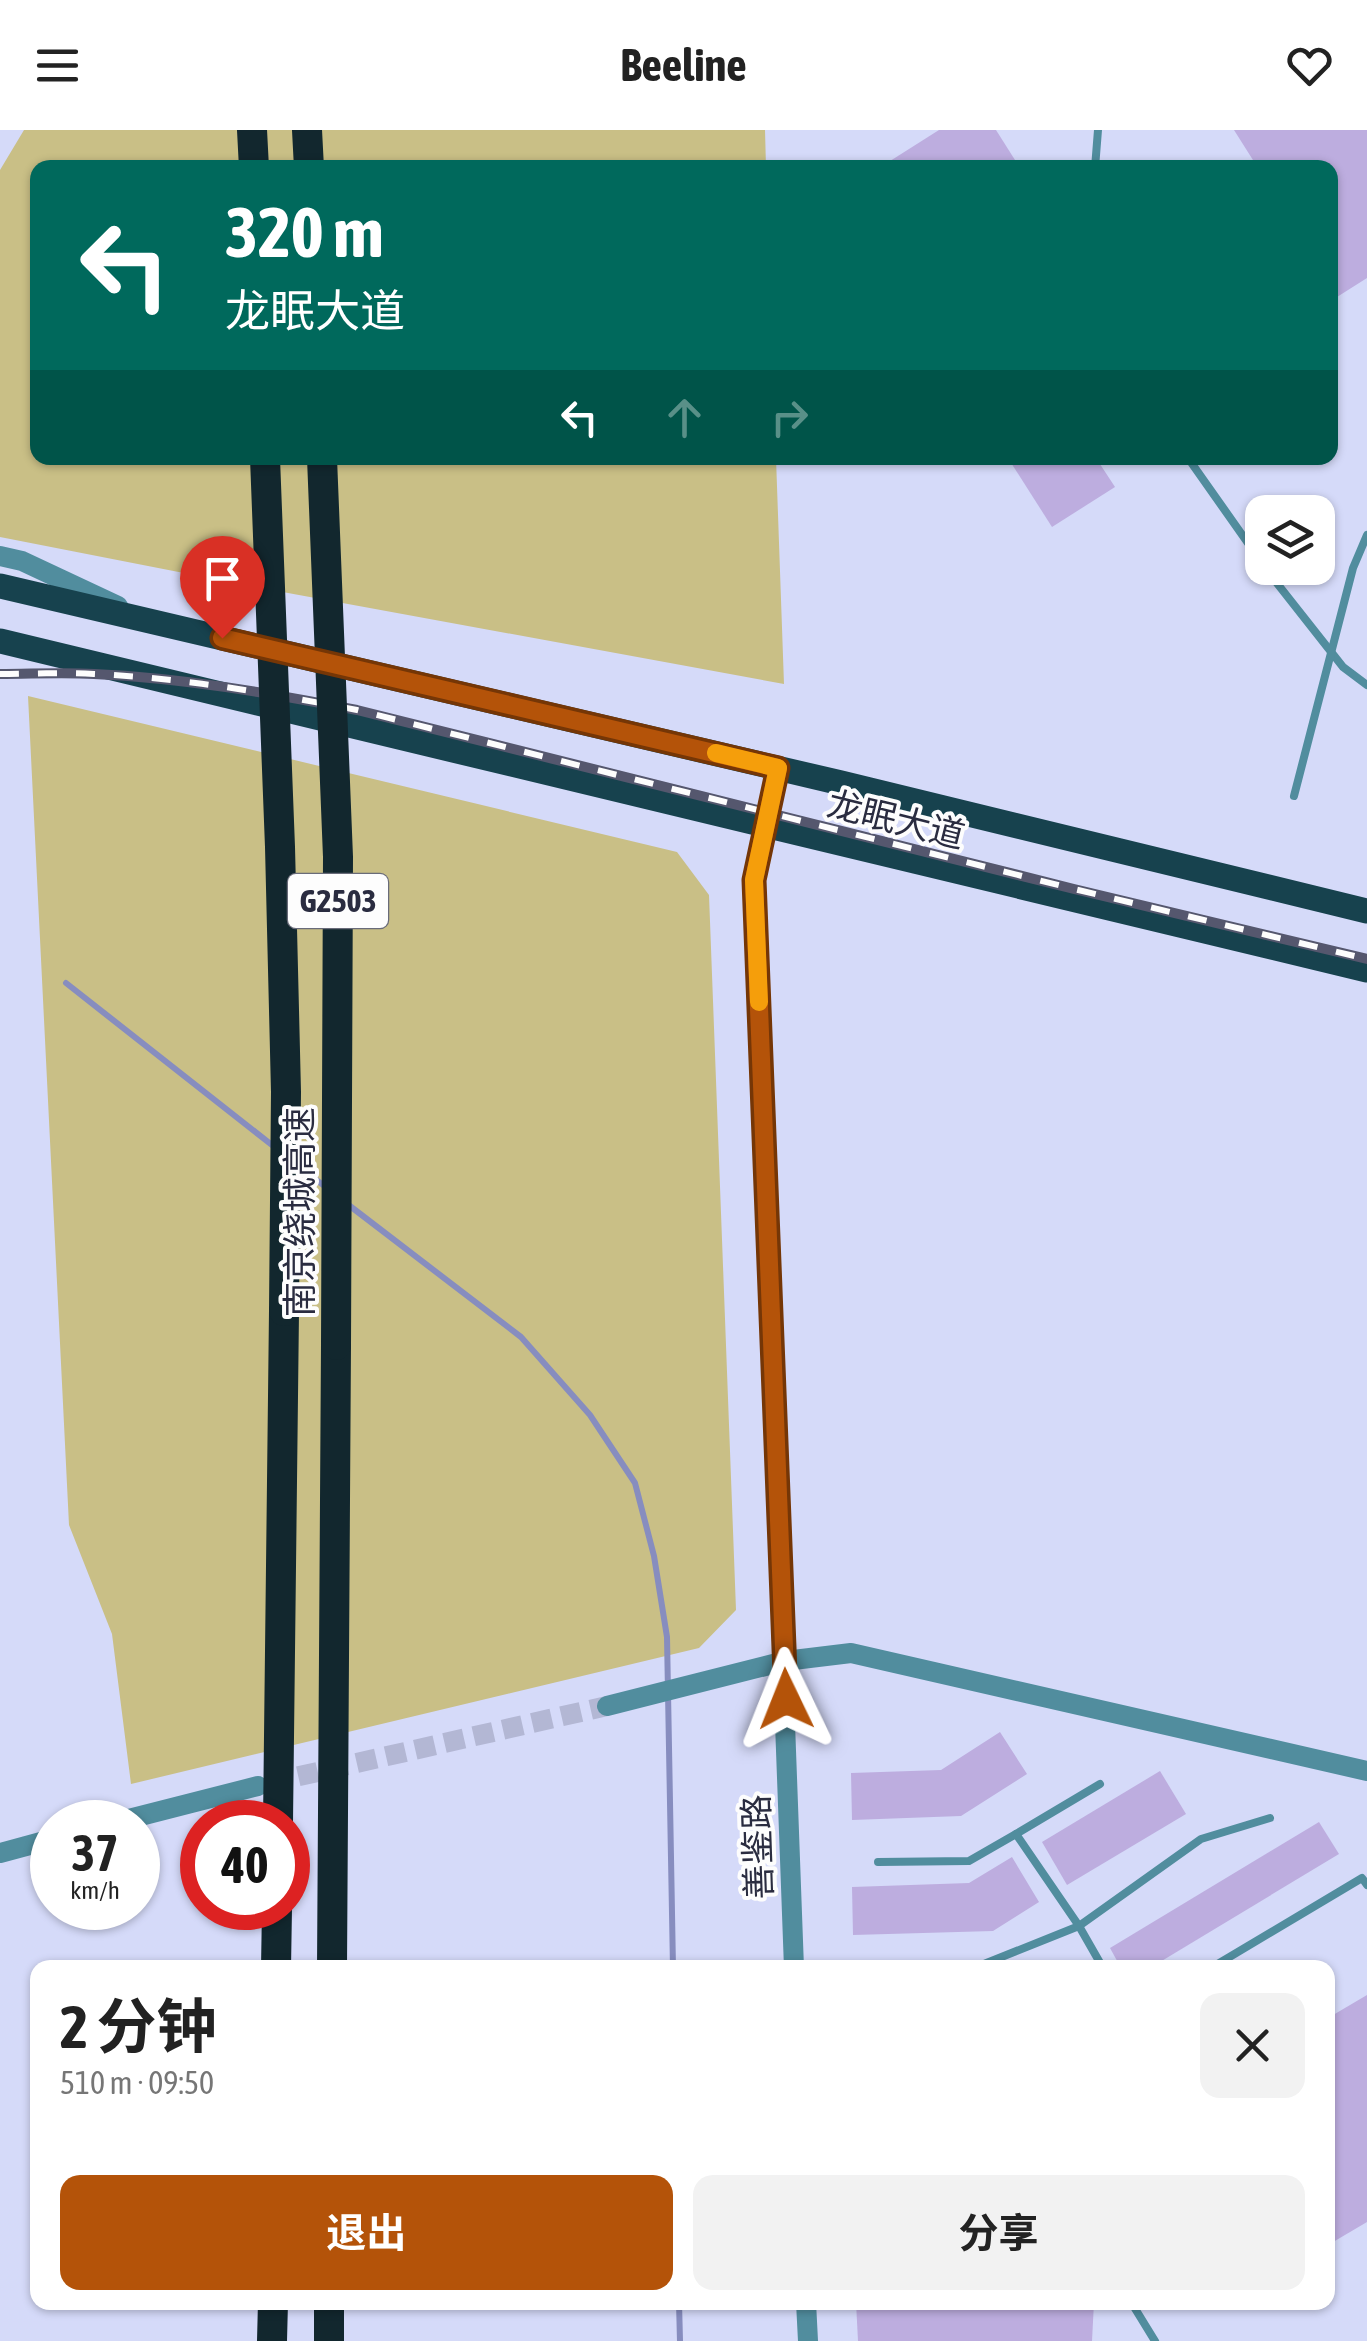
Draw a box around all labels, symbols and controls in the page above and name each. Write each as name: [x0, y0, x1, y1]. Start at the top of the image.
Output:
icon: menu: [30, 38, 85, 93]
icon: heart: [1282, 38, 1337, 93]
text: Beeline: [620, 39, 747, 91]
text: 320 m: [225, 192, 384, 272]
icon: left: [60, 200, 190, 330]
text: 龙眠大道: [225, 285, 405, 337]
icon: left: [552, 390, 607, 445]
icon: ahead: [657, 390, 712, 445]
icon: right: [762, 390, 817, 445]
map controls: [1245, 495, 1335, 585]
button: layers: [1245, 495, 1335, 585]
pin: [180, 536, 265, 639]
icon: arrive: [195, 551, 250, 606]
street label: 龙眠大道: [823, 783, 969, 855]
road number: G2503: [288, 874, 388, 928]
street label: 南京绕城高速: [279, 1107, 319, 1317]
position arrow: [734, 1647, 838, 1751]
street label: 善鉴路: [735, 1794, 779, 1900]
speed limit sign: 40: [180, 1800, 310, 1930]
text: 37: [71, 1824, 118, 1882]
text: km/h: [70, 1876, 120, 1904]
text: 2 分钟: [60, 1992, 216, 2061]
button: close: [1200, 1993, 1305, 2098]
text: 510 m · 09:50: [60, 2064, 214, 2101]
button: 退出: [60, 2175, 673, 2290]
button: 分享: [693, 2175, 1305, 2290]

